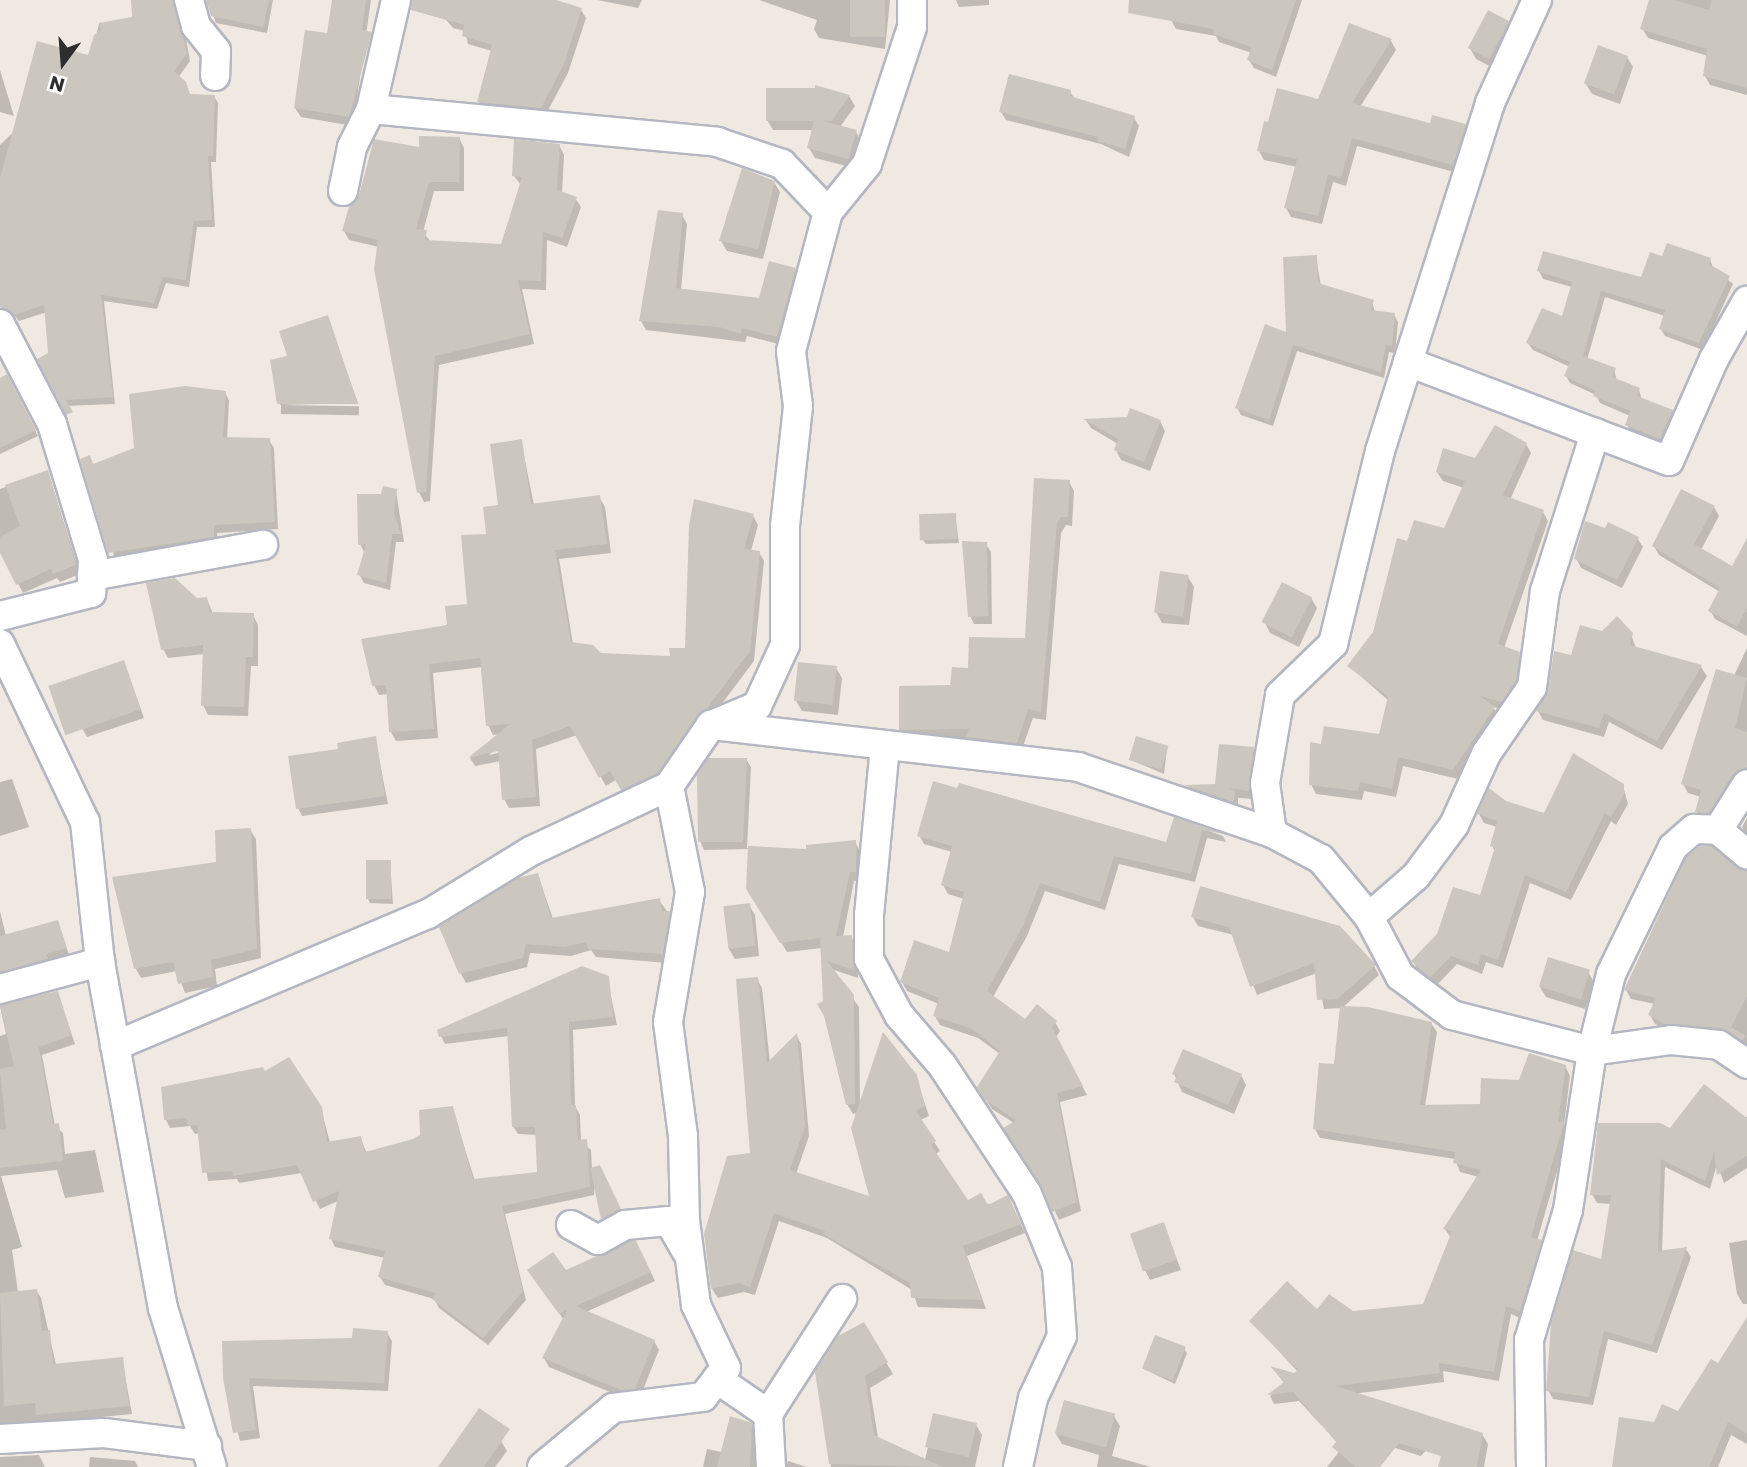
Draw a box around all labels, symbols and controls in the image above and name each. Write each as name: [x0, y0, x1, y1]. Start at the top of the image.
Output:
north arrow: [28, 28, 98, 98]
text: N: [46, 69, 68, 99]

